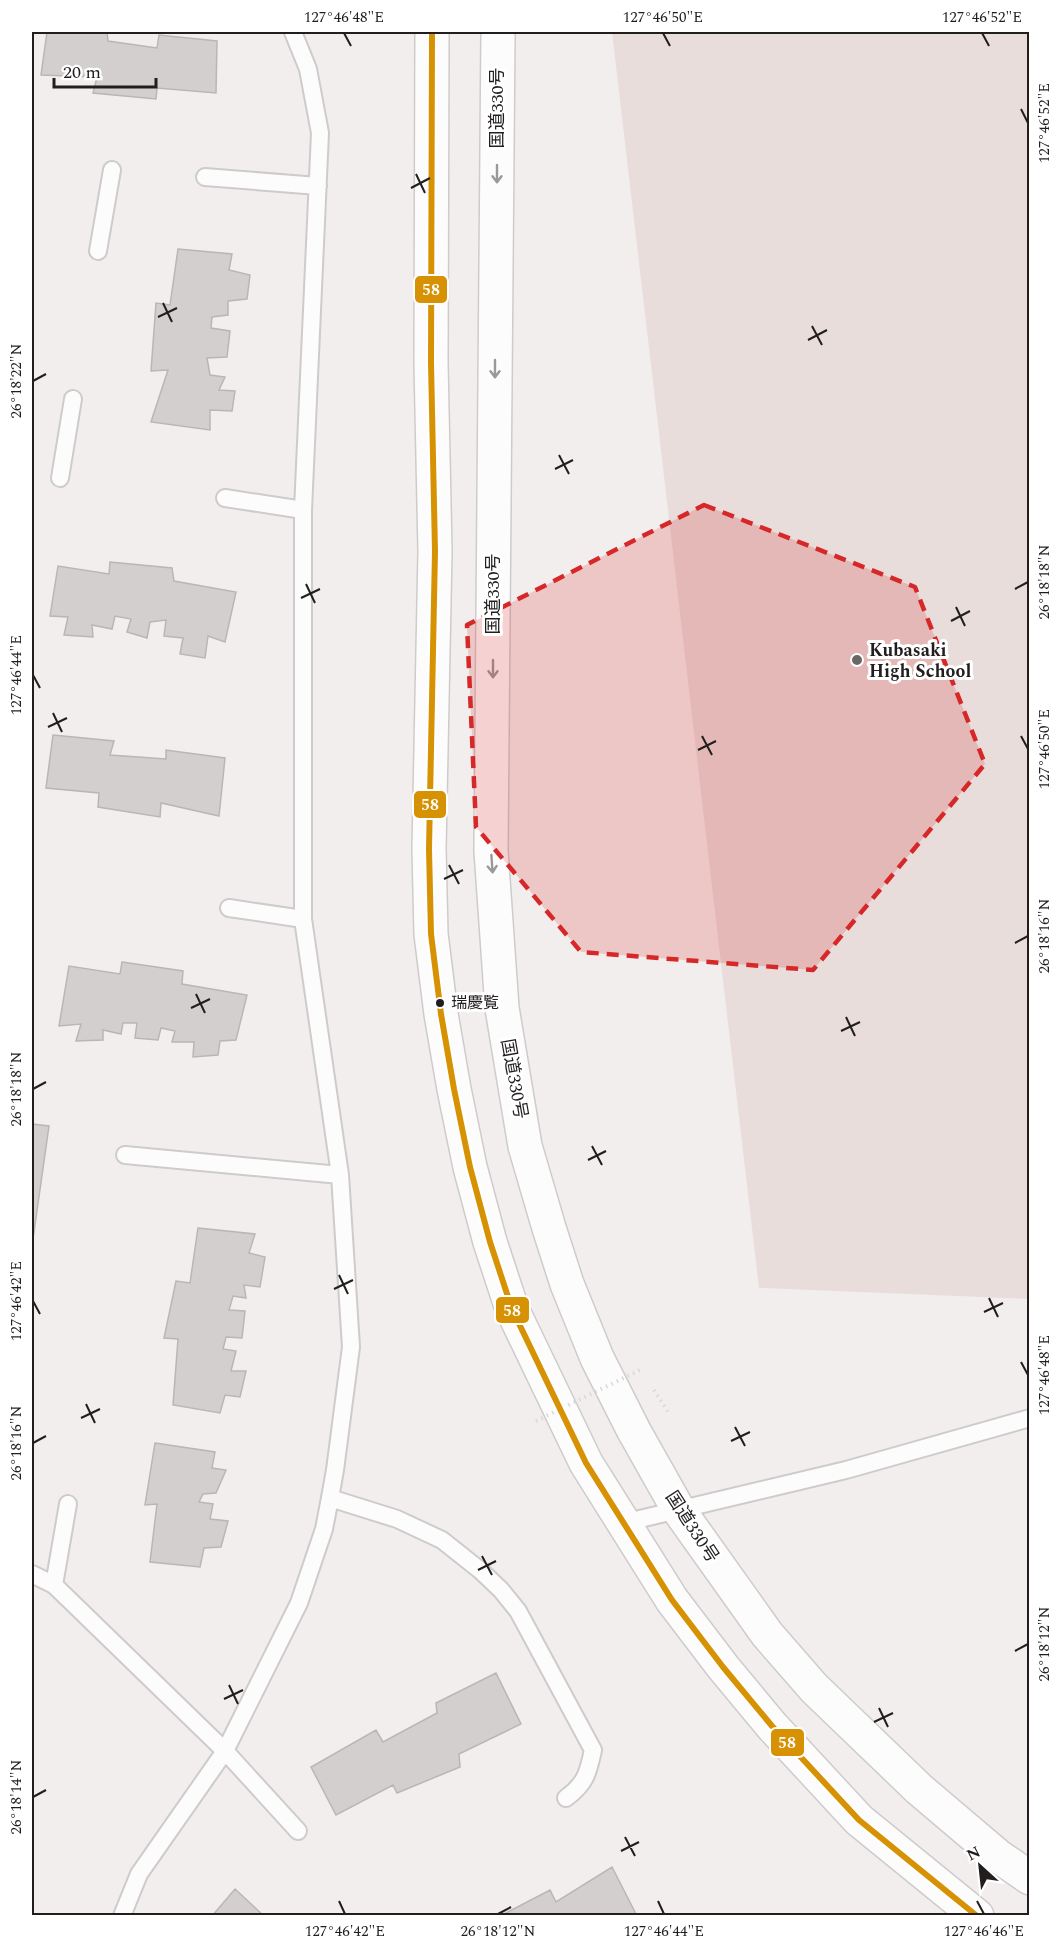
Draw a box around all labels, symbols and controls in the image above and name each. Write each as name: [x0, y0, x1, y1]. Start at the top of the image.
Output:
text: 127°46'48"E: [304, 6, 384, 29]
text: 127°46'50"E: [623, 6, 703, 29]
text: 127°46'52"E: [942, 6, 1022, 29]
scale bar: [54, 51, 156, 89]
text: 20 m: [63, 59, 101, 86]
street label: 国道330号: [484, 68, 511, 149]
text: 127°46'52"E: [1033, 83, 1056, 163]
one-way arrow: [491, 163, 503, 183]
line badge: 58: [414, 275, 448, 304]
text: 58: [422, 278, 440, 302]
text: 26°18'22"N: [5, 343, 28, 419]
one-way arrow: [489, 358, 501, 378]
text: 26°18'18"N: [1033, 544, 1056, 620]
street label: 国道330号: [480, 554, 507, 635]
text: 127°46'44"E: [5, 635, 28, 715]
place label: Kubasaki High School: [869, 637, 971, 685]
marker: Kubasaki High School: [850, 653, 864, 667]
one-way arrow: [487, 658, 498, 678]
text: 127°46'50"E: [1033, 709, 1056, 789]
line badge: 58: [413, 790, 447, 819]
text: 58: [421, 793, 439, 817]
one-way arrow: [487, 853, 498, 873]
text: 26°18'16"N: [1033, 898, 1056, 974]
place label: 瑞慶覧: [451, 991, 499, 1015]
marker: 瑞慶覧: [434, 997, 446, 1009]
street label: 国道330号: [494, 1037, 534, 1121]
text: 26°18'18"N: [5, 1051, 28, 1127]
text: 127°46'42"E: [5, 1261, 28, 1341]
line badge: 58: [495, 1296, 530, 1324]
text: 58: [503, 1299, 521, 1323]
text: 127°46'48"E: [1033, 1335, 1056, 1415]
text: 26°18'16"N: [5, 1405, 28, 1481]
street label: 国道330号: [659, 1486, 725, 1568]
text: 26°18'12"N: [1033, 1606, 1056, 1682]
line badge: 58: [770, 1728, 805, 1757]
text: 58: [778, 1731, 796, 1755]
text: 26°18'14"N: [5, 1759, 28, 1835]
north arrow: [950, 1836, 1010, 1896]
text: N: [962, 1840, 985, 1867]
text: 127°46'42"E: [305, 1920, 385, 1943]
text: 26°18'12"N: [461, 1920, 536, 1943]
text: 127°46'44"E: [624, 1920, 704, 1943]
text: 127°46'46"E: [944, 1920, 1024, 1943]

